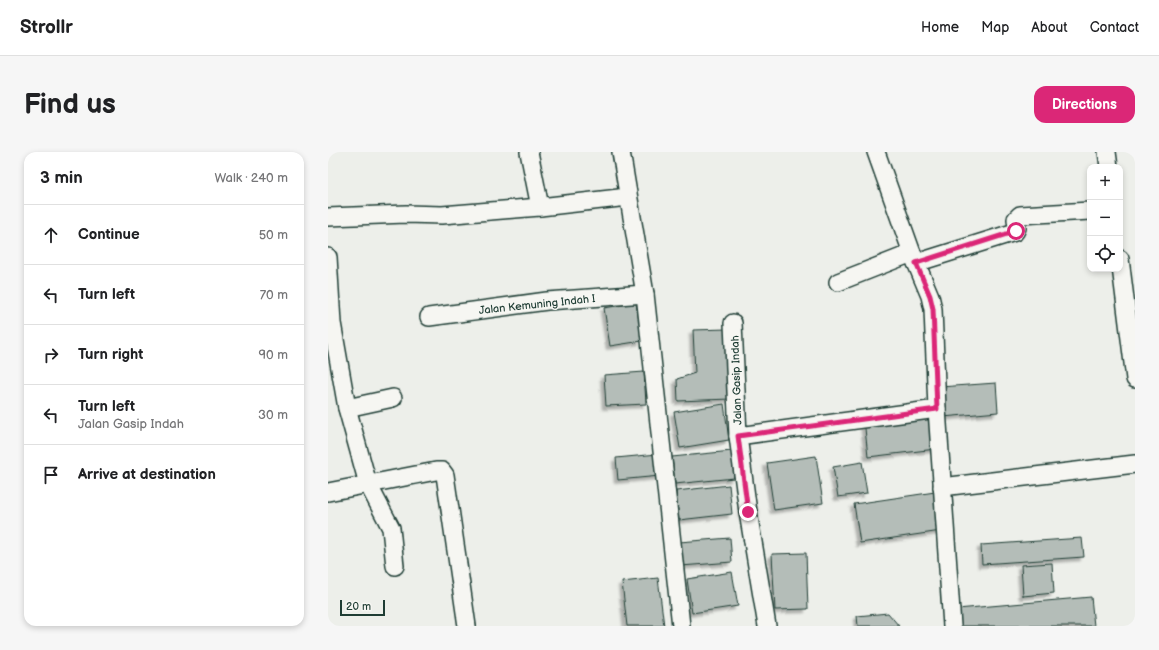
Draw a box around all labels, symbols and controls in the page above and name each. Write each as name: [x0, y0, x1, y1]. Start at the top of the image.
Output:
text: Strollr: [20, 16, 73, 39]
text: Home: [921, 19, 959, 36]
text: Map: [981, 19, 1009, 36]
text: About: [1031, 19, 1068, 36]
text: Contact: [1090, 19, 1139, 36]
button: Directions: [1034, 86, 1135, 123]
text: Find us: [24, 88, 116, 121]
map controls: [1087, 164, 1123, 272]
button: +: [1087, 164, 1123, 200]
text: 3 min: [40, 168, 83, 188]
text: Walk · 240 m: [214, 170, 288, 186]
button: −: [1087, 200, 1123, 236]
route start: [1007, 222, 1025, 240]
icon: ahead: [40, 224, 62, 246]
text: Continue: [78, 225, 140, 244]
text: 50 m: [259, 227, 288, 243]
button: locate: [1087, 236, 1123, 272]
icon: left: [40, 284, 62, 306]
text: Turn left: [78, 285, 135, 304]
text: 70 m: [260, 287, 288, 303]
street label: Jalan Kemuning Indah I: [478, 292, 597, 317]
street label: Jalan Gasip Indah: [728, 335, 745, 425]
icon: right: [40, 344, 62, 366]
text: Turn right: [78, 345, 143, 364]
text: 90 m: [259, 347, 288, 363]
text: Turn left: [78, 397, 135, 416]
icon: left: [40, 404, 62, 426]
text: 30 m: [258, 407, 288, 423]
text: Jalan Gasip Indah: [78, 416, 184, 432]
icon: arrive: [40, 464, 62, 486]
text: Arrive at destination: [78, 465, 216, 484]
route end: [739, 503, 757, 521]
scale bar: [340, 598, 385, 617]
text: 20 m: [346, 600, 371, 613]

